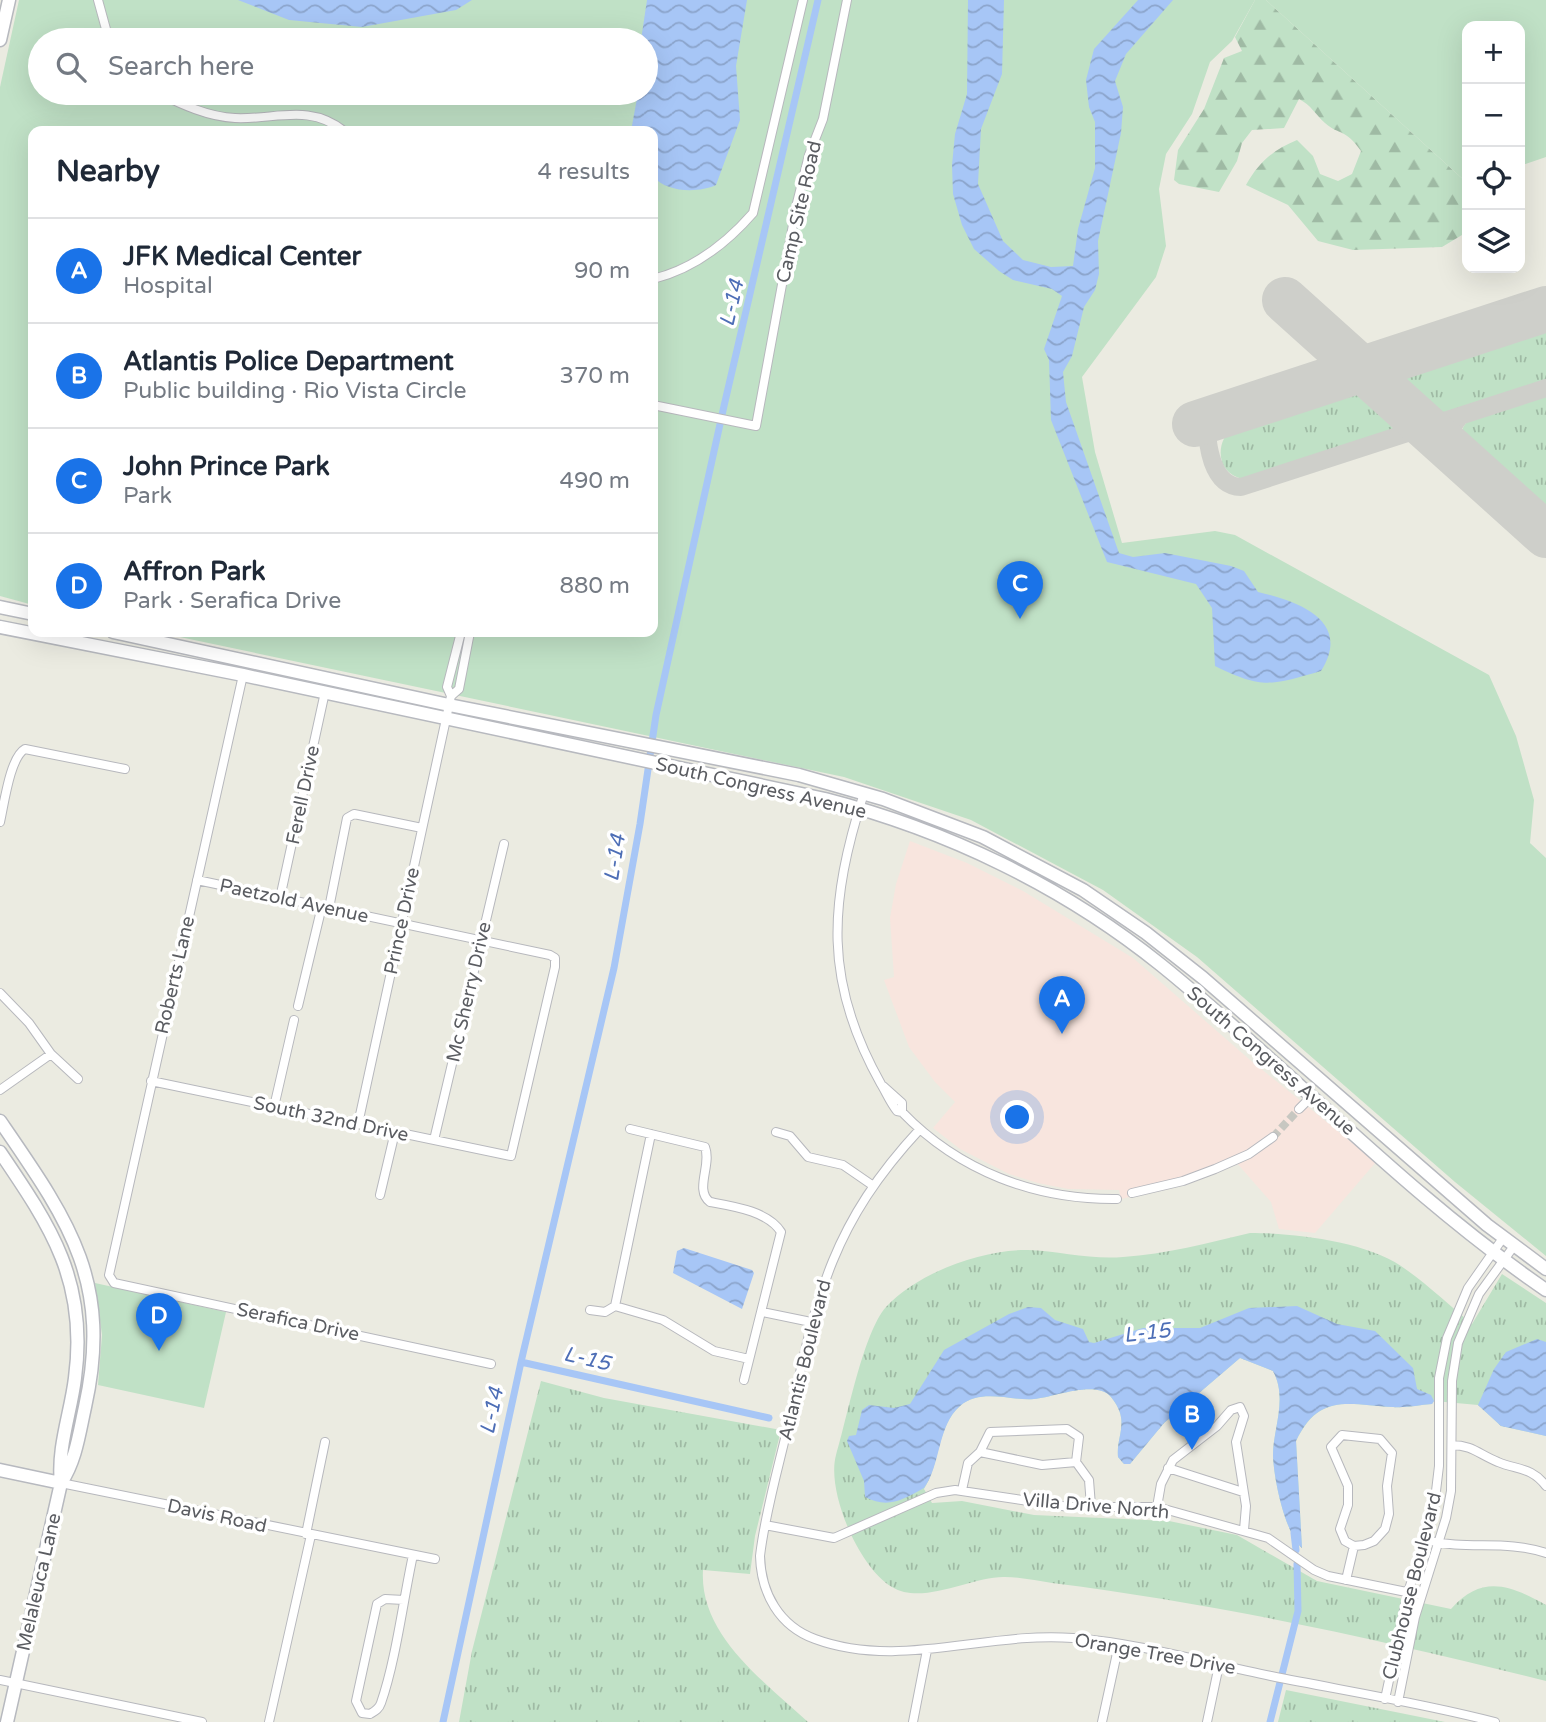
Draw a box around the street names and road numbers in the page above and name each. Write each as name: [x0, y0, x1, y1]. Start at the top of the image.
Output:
street label: Camp Site Road: [772, 139, 826, 285]
street label: Ferell Drive: [282, 744, 324, 846]
street label: South Congress Avenue: [654, 753, 868, 823]
street label: Prince Drive: [380, 866, 424, 976]
street label: Paetzold Avenue: [218, 874, 370, 928]
street label: Roberts Lane: [151, 914, 199, 1036]
street label: Mc Sherry Drive: [442, 920, 496, 1064]
street label: South Congress Avenue: [1182, 982, 1360, 1140]
street label: South 32nd Drive: [252, 1092, 410, 1146]
street label: Atlantis Boulevard: [774, 1277, 836, 1443]
street label: Serafica Drive: [235, 1298, 361, 1346]
street label: Villa Drive North: [1022, 1489, 1170, 1523]
street label: Clubhouse Boulevard: [1378, 1490, 1446, 1682]
street label: Davis Road: [165, 1495, 269, 1537]
street label: Melaleuca Lane: [12, 1511, 66, 1653]
street label: Orange Tree Drive: [1073, 1629, 1237, 1679]

